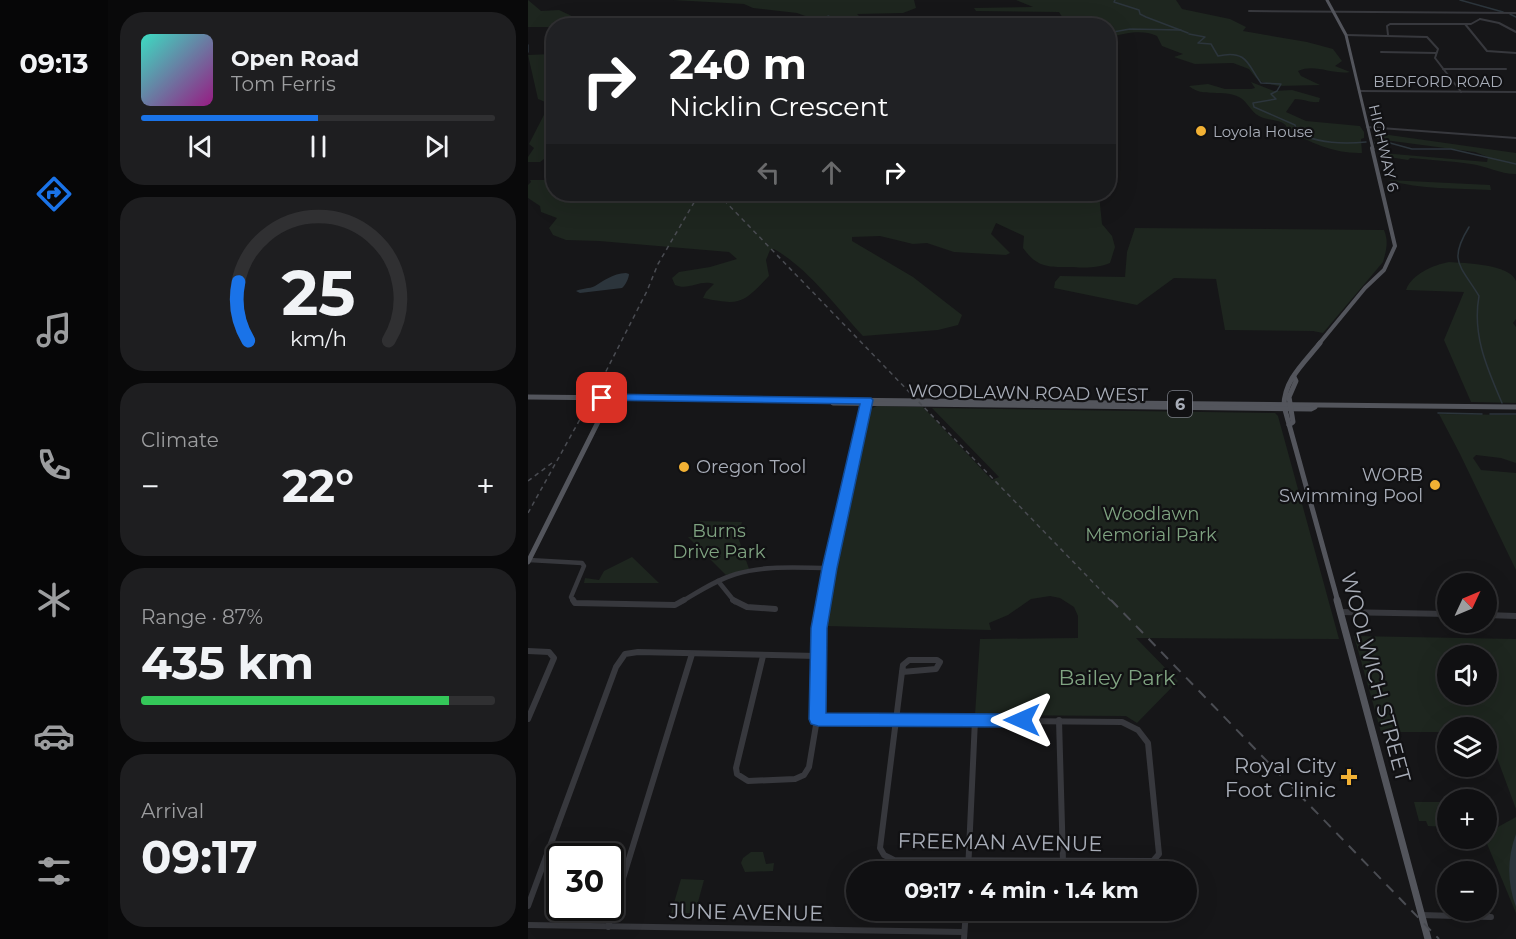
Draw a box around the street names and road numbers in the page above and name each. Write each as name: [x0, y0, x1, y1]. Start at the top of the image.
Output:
street label: BEDFORD ROAD: [1373, 72, 1503, 91]
street label: HIGHWAY 6: [1365, 102, 1403, 194]
street label: WOODLAWN ROAD WEST: [908, 380, 1149, 406]
road number: 6: [1168, 391, 1192, 417]
street label: WOOLWICH STREET: [1336, 569, 1416, 785]
street label: FREEMAN AVENUE: [897, 828, 1103, 856]
street label: JUNE AVENUE: [668, 898, 823, 926]

